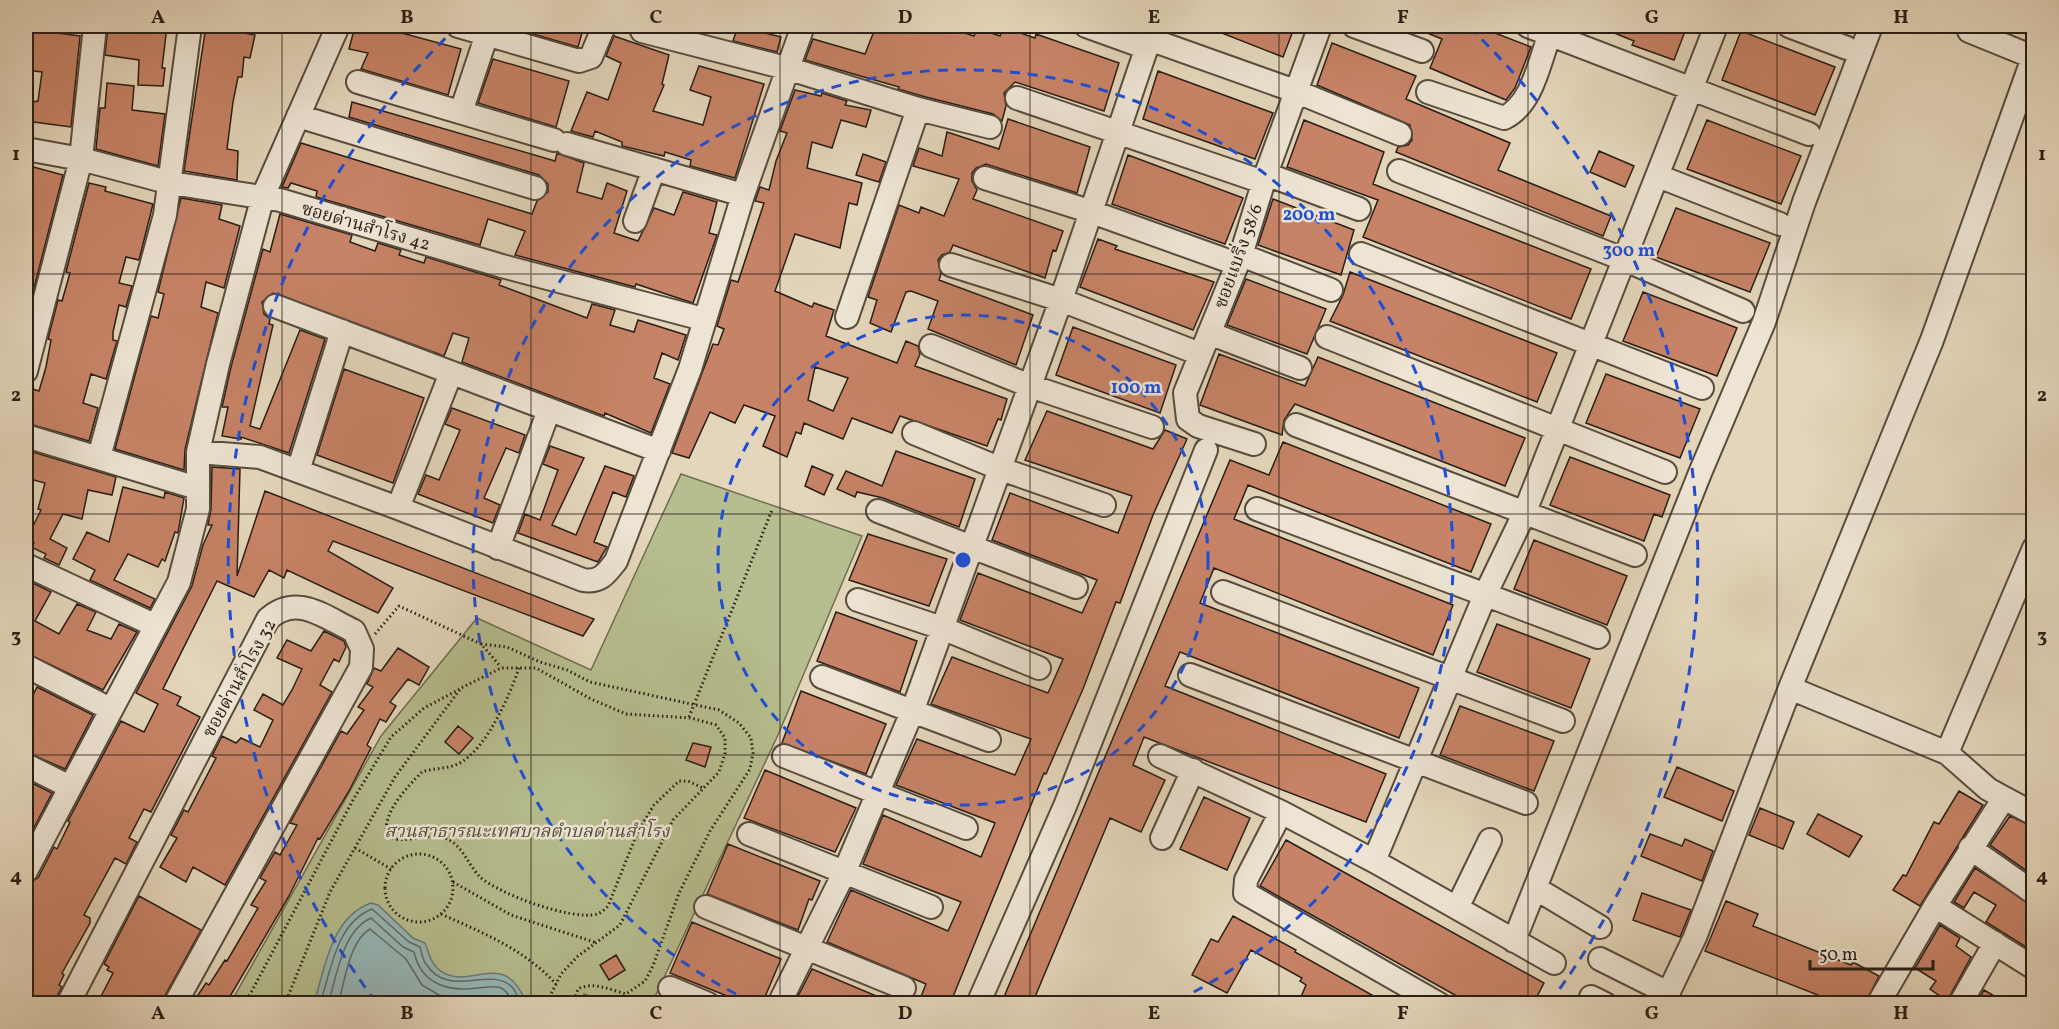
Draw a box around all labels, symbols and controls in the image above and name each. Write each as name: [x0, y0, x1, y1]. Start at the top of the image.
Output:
text: A: [151, 4, 165, 32]
text: B: [400, 4, 414, 32]
text: C: [650, 4, 663, 32]
text: D: [898, 4, 912, 32]
text: E: [1148, 4, 1160, 32]
text: F: [1397, 4, 1409, 32]
text: G: [1645, 4, 1659, 32]
text: H: [1893, 4, 1909, 32]
text: 1: [12, 141, 20, 169]
text: 1: [2038, 141, 2046, 169]
street label: ซอยด่านสำโรง 42: [298, 195, 434, 258]
street label: ซอยแบริ่ง 58/6: [1206, 200, 1270, 312]
text: 200 m: [1283, 203, 1335, 228]
text: 300 m: [1603, 239, 1655, 264]
text: 100 m: [1111, 376, 1161, 401]
text: 2: [11, 382, 21, 410]
text: 2: [2037, 382, 2047, 410]
centre of rings: [953, 550, 973, 570]
street label: ซอยด่านสำโรง 32: [196, 614, 283, 742]
text: 3: [11, 623, 21, 651]
text: 3: [2037, 623, 2047, 651]
park label: สวนสาธารณะเทศบาลตำบลด่านสำโรง: [384, 818, 671, 845]
text: 4: [10, 863, 22, 891]
text: 4: [2036, 863, 2048, 891]
scale bar: [1810, 933, 1933, 971]
text: 50 m: [1819, 943, 1858, 968]
text: A: [151, 1000, 165, 1028]
text: B: [400, 1000, 414, 1028]
text: C: [650, 1000, 663, 1028]
text: D: [898, 1000, 912, 1028]
text: E: [1148, 1000, 1160, 1028]
text: F: [1397, 1000, 1409, 1028]
text: G: [1645, 1000, 1659, 1028]
text: H: [1893, 1000, 1909, 1028]

